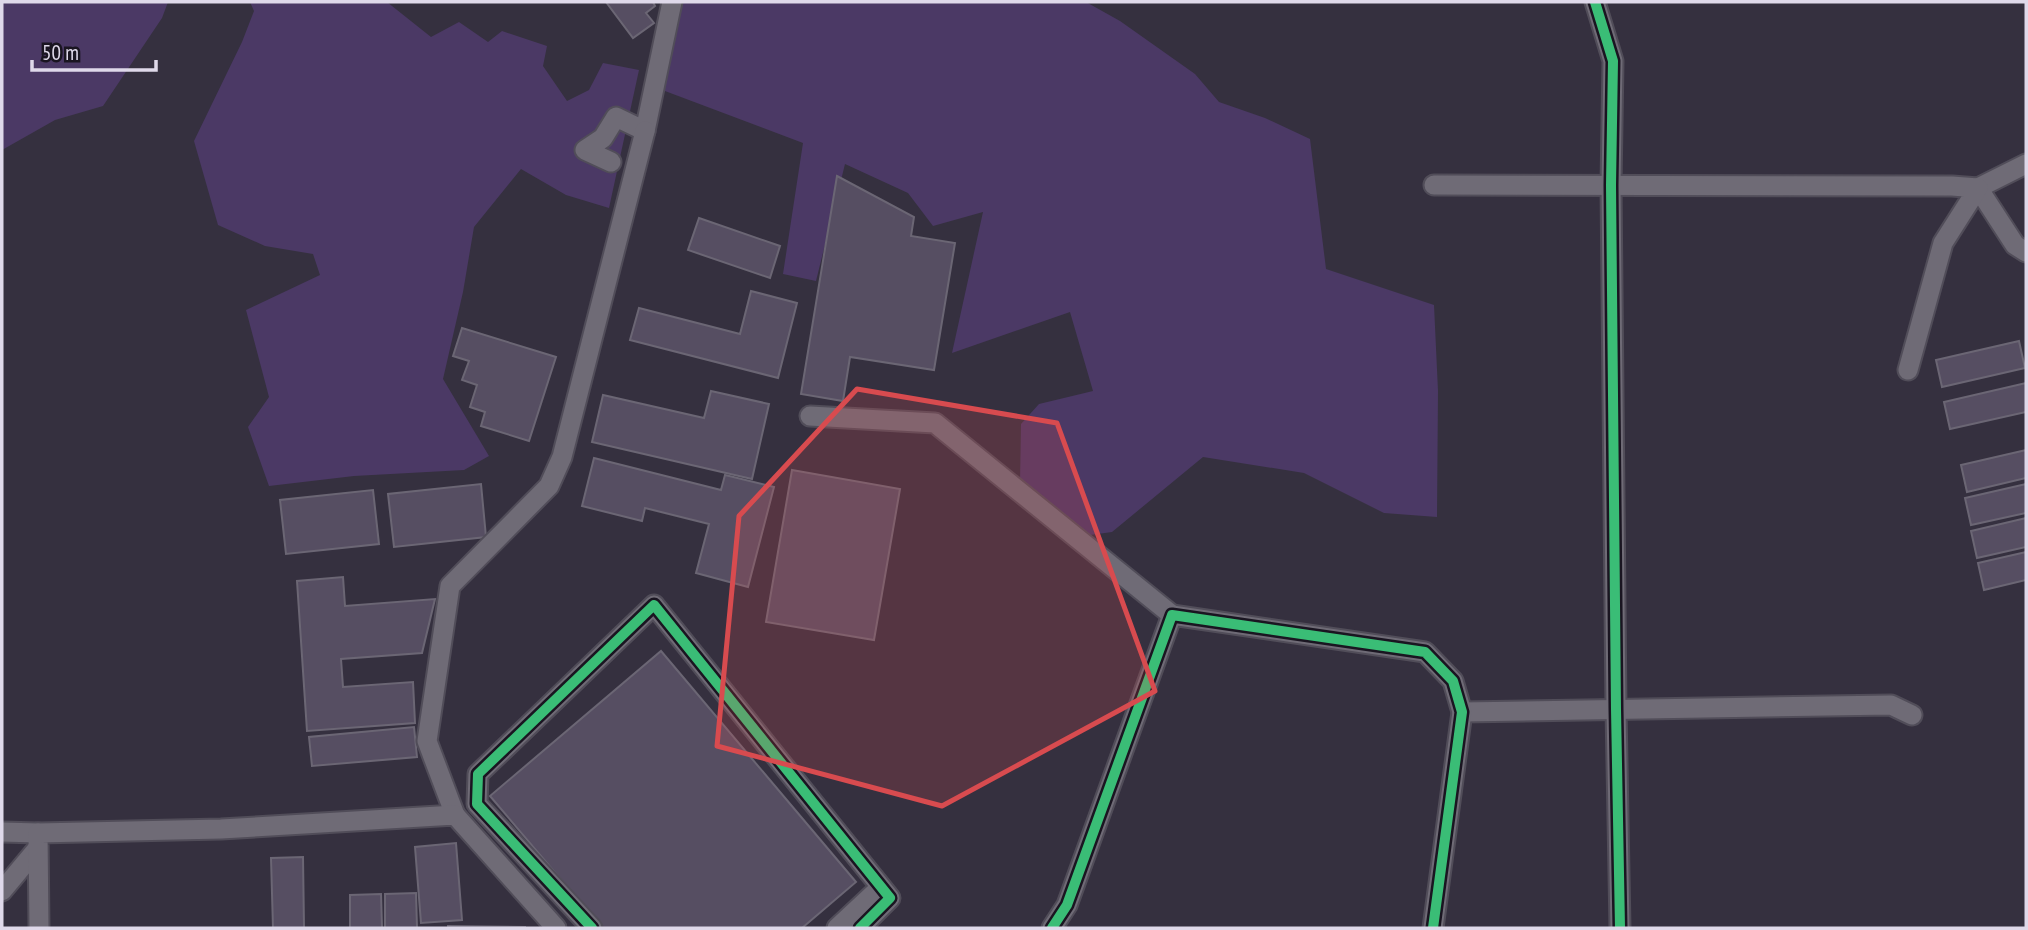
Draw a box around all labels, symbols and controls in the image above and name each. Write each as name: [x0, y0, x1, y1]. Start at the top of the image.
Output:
scale bar: [32, 28, 156, 72]
text: 50 m: [42, 39, 79, 66]

